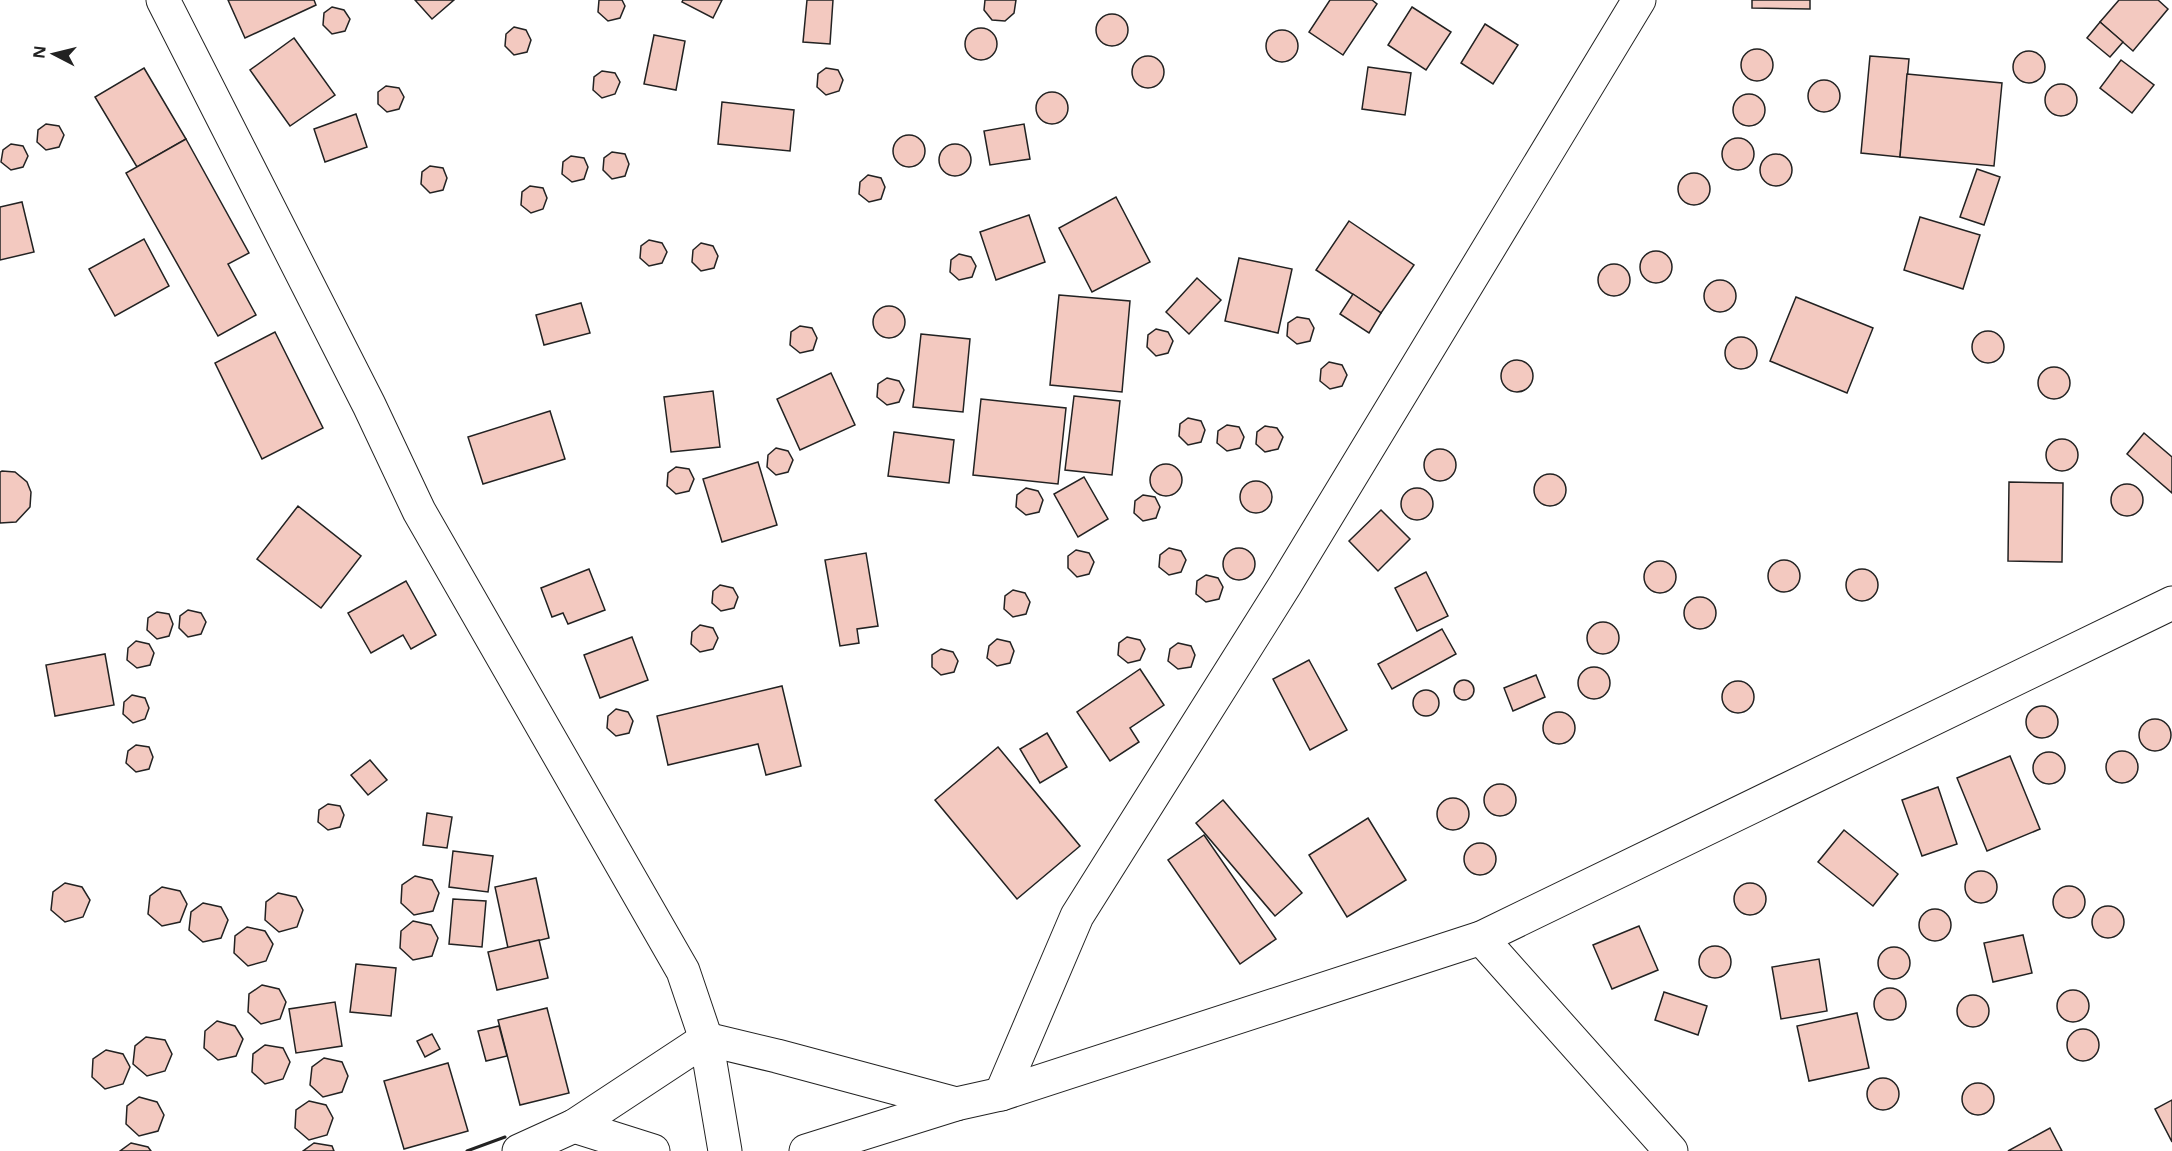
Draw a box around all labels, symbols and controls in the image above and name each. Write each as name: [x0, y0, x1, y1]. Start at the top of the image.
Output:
north arrow: [24, 24, 84, 84]
text: N: [27, 44, 51, 60]

